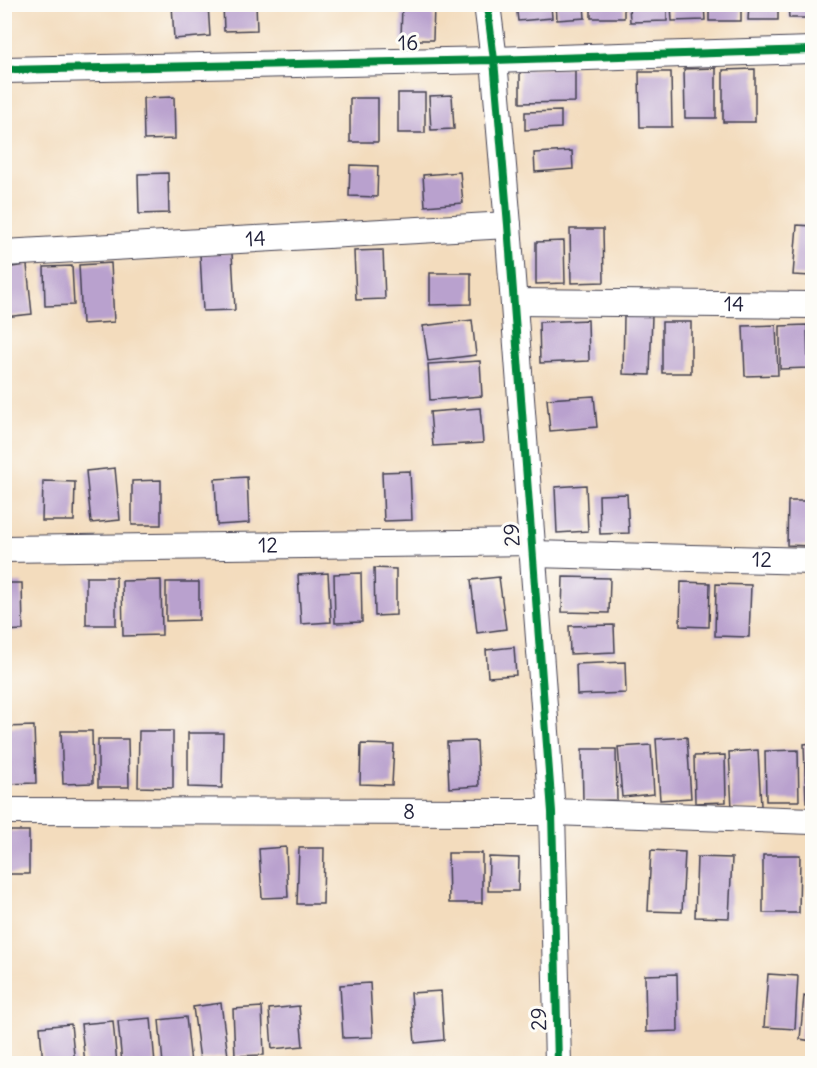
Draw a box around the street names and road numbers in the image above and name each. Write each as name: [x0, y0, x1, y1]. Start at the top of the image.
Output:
street label: 16: [398, 29, 418, 56]
street label: 14: [245, 224, 267, 253]
street label: 14: [724, 290, 744, 317]
street label: 29: [497, 522, 526, 548]
street label: 12: [258, 531, 278, 559]
street label: 12: [752, 546, 772, 573]
street label: 8: [403, 798, 415, 825]
street label: 29: [525, 1007, 552, 1031]

